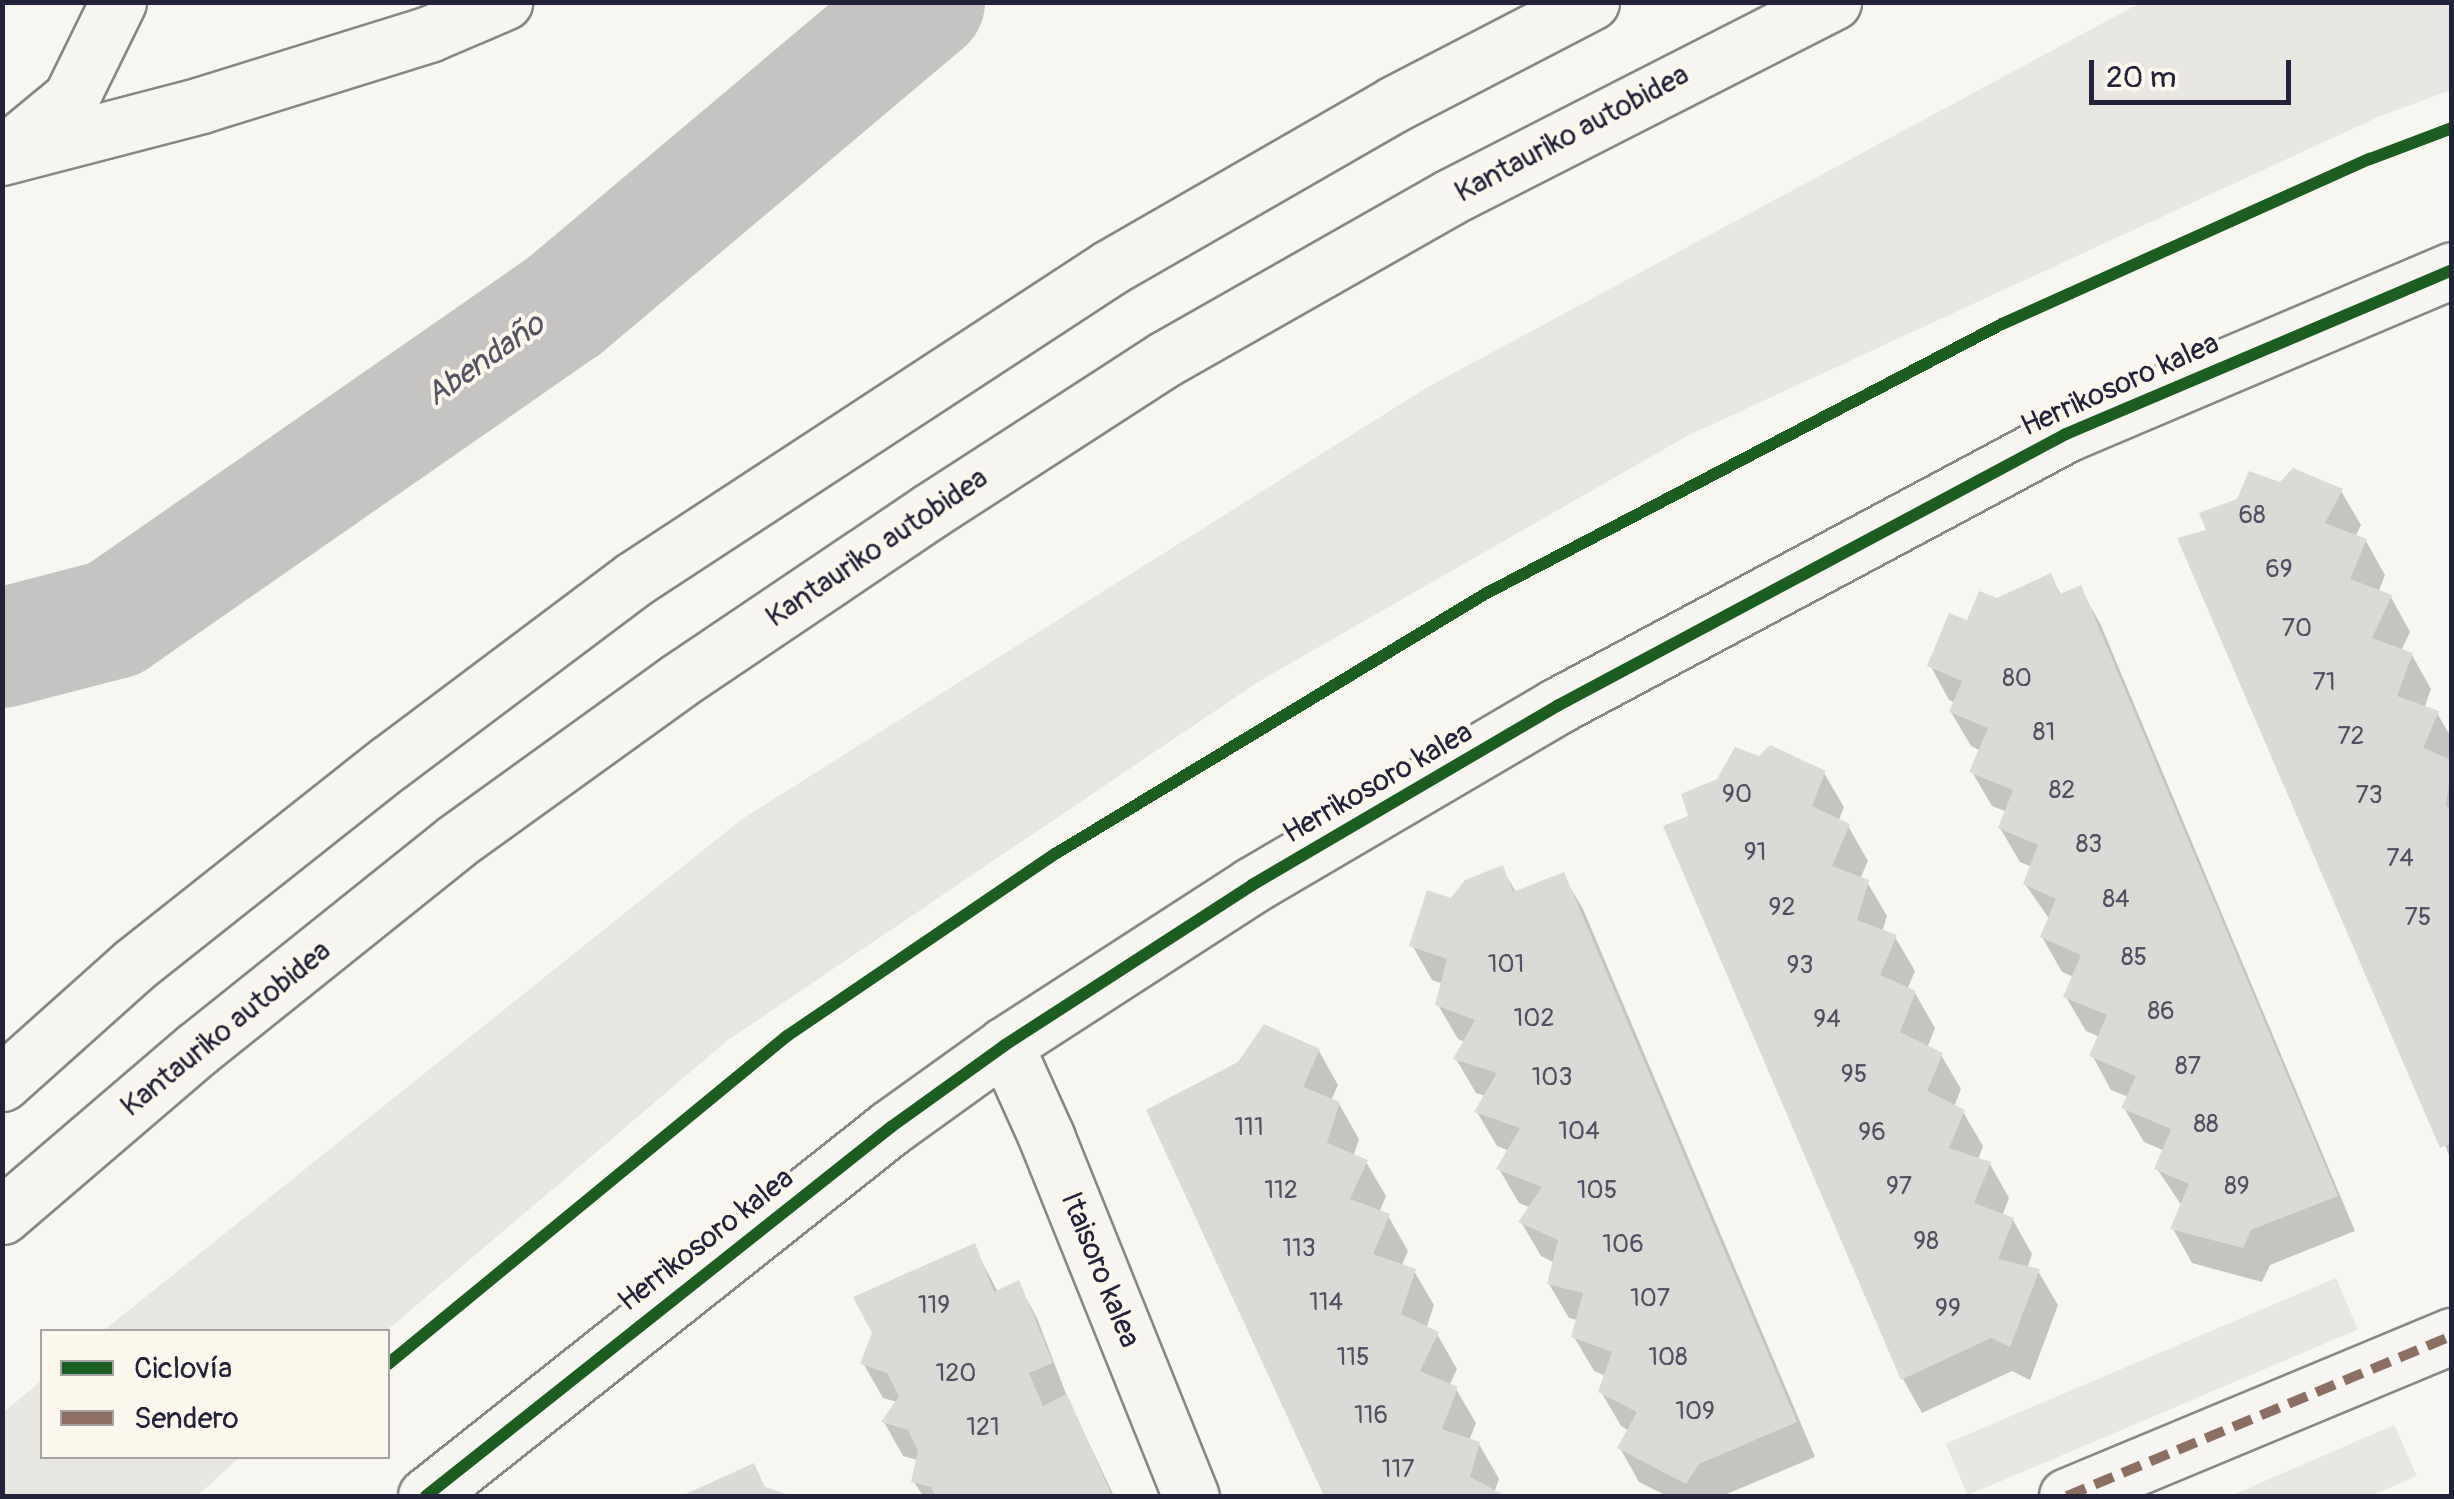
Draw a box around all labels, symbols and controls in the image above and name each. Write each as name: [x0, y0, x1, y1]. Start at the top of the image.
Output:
scale bar: [2094, 40, 2296, 102]
street label: Kantauriko autobidea: [1449, 57, 1695, 211]
text: 20 m: [2106, 59, 2176, 96]
water label: Abendaño: [418, 305, 552, 415]
street label: Herrikosoro kalea: [2016, 325, 2224, 445]
street label: Kantauriko autobidea: [759, 460, 995, 636]
house number: 68: [2238, 501, 2266, 531]
house number: 69: [2265, 555, 2293, 585]
house number: 70: [2282, 614, 2312, 644]
house number: 80: [2002, 664, 2032, 694]
house number: 71: [2313, 668, 2335, 698]
street label: Herrikosoro kalea: [1277, 714, 1479, 852]
house number: 81: [2033, 718, 2055, 748]
house number: 72: [2337, 722, 2365, 752]
house number: 82: [2049, 776, 2075, 806]
house number: 90: [1722, 780, 1752, 810]
house number: 73: [2355, 781, 2383, 811]
house number: 83: [2076, 830, 2102, 860]
house number: 91: [1744, 838, 1766, 868]
house number: 74: [2386, 844, 2414, 874]
house number: 84: [2102, 885, 2130, 915]
house number: 92: [1769, 893, 1795, 923]
house number: 75: [2405, 903, 2431, 933]
street label: Kantauriko autobidea: [114, 933, 338, 1125]
house number: 85: [2121, 943, 2147, 973]
house number: 101: [1488, 950, 1524, 980]
house number: 93: [1787, 951, 1813, 981]
house number: 86: [2147, 997, 2175, 1027]
house number: 102: [1514, 1004, 1554, 1034]
house number: 94: [1813, 1005, 1841, 1035]
house number: 87: [2175, 1052, 2201, 1082]
house number: 95: [1841, 1060, 1867, 1090]
house number: 103: [1532, 1063, 1572, 1093]
house number: 88: [2193, 1110, 2219, 1140]
house number: 111: [1234, 1113, 1264, 1143]
house number: 104: [1558, 1117, 1600, 1147]
house number: 96: [1858, 1118, 1886, 1148]
street label: Herrikosoro kalea: [611, 1160, 801, 1320]
house number: 97: [1886, 1172, 1912, 1202]
house number: 89: [2224, 1172, 2250, 1202]
house number: 112: [1264, 1176, 1298, 1206]
house number: 105: [1577, 1176, 1617, 1206]
street label: Itaisoro kalea: [1053, 1187, 1147, 1353]
house number: 98: [1913, 1227, 1939, 1257]
house number: 106: [1602, 1230, 1644, 1260]
house number: 113: [1282, 1234, 1316, 1264]
house number: 107: [1630, 1284, 1670, 1314]
house number: 114: [1309, 1288, 1343, 1318]
house number: 119: [918, 1291, 950, 1321]
house number: 99: [1935, 1294, 1961, 1324]
legend: [40, 1329, 390, 1459]
house number: 115: [1336, 1343, 1370, 1373]
house number: 108: [1648, 1343, 1688, 1373]
text: Ciclovía: [134, 1350, 232, 1387]
house number: 120: [936, 1359, 976, 1389]
house number: 109: [1675, 1397, 1715, 1427]
text: Sendero: [134, 1400, 239, 1437]
house number: 116: [1354, 1401, 1388, 1431]
house number: 121: [966, 1413, 1000, 1443]
house number: 117: [1382, 1455, 1414, 1485]

